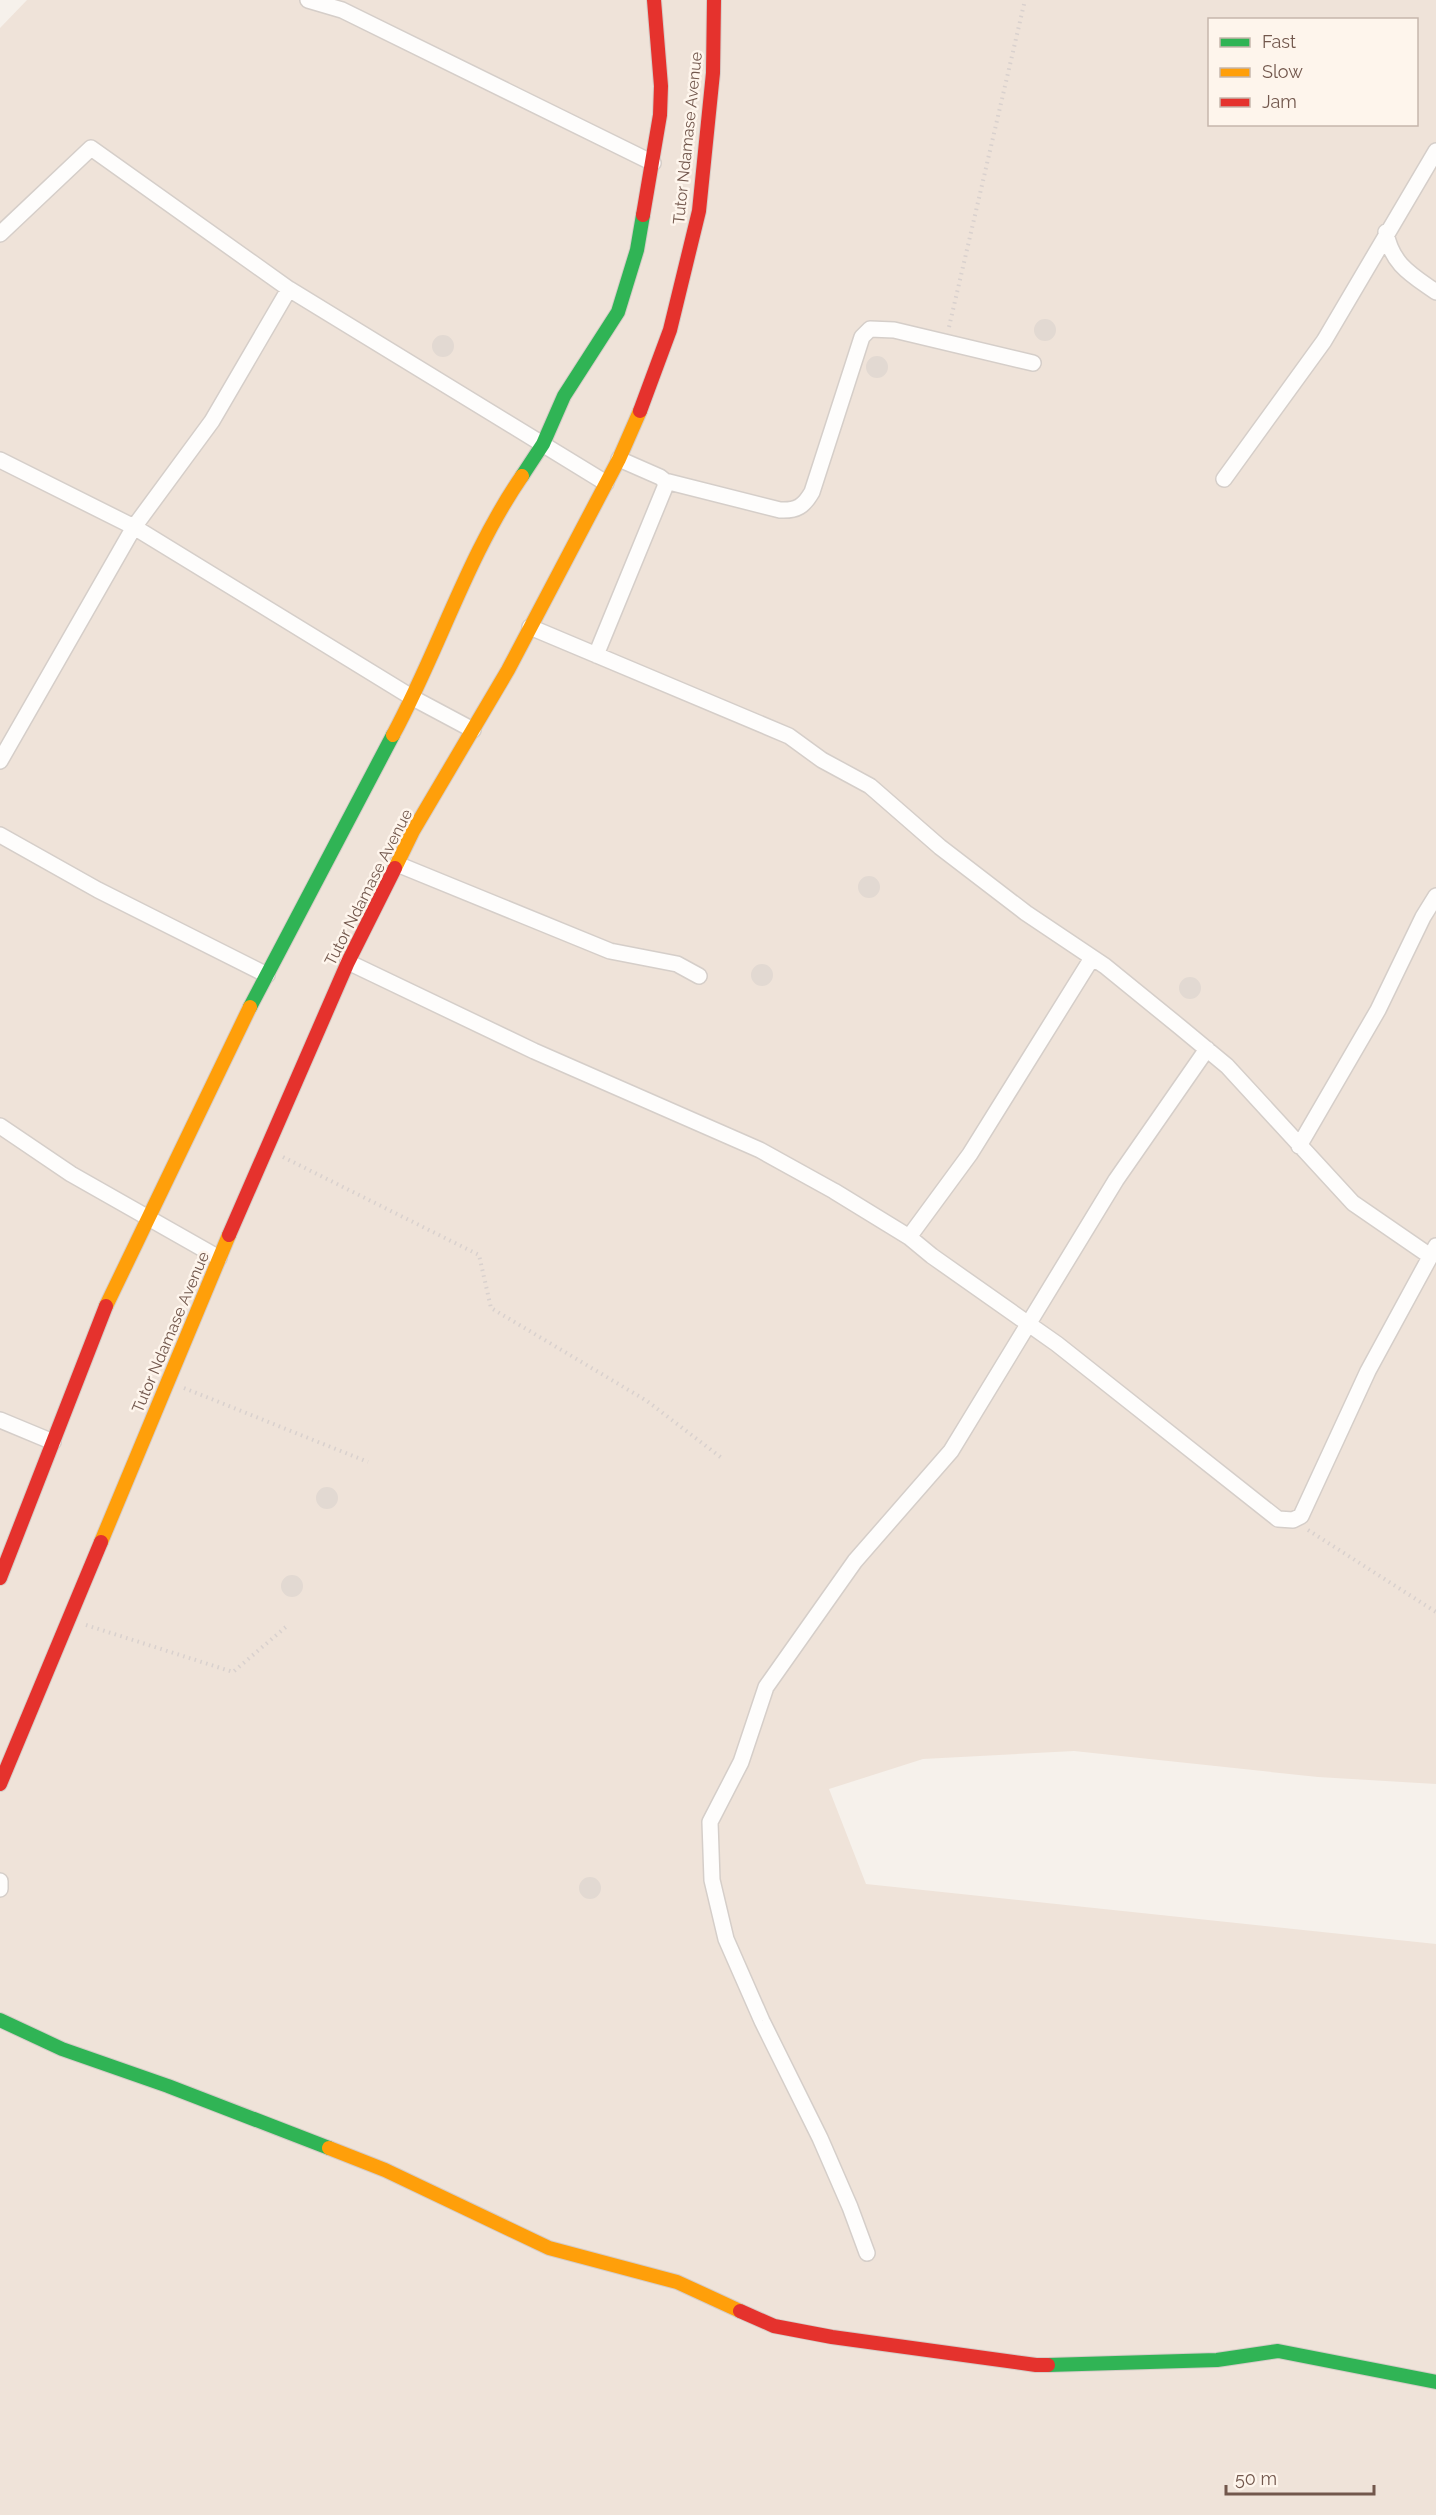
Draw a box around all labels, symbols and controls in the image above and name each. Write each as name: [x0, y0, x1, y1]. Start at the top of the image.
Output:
legend: [1208, 18, 1418, 126]
text: Fast: [1262, 31, 1296, 52]
street label: Tutor Ndamase Avenue: [669, 51, 706, 225]
text: Slow: [1262, 61, 1303, 82]
text: Jam: [1262, 91, 1297, 112]
street label: Tutor Ndamase Avenue: [321, 806, 416, 969]
street label: Tutor Ndamase Avenue: [128, 1249, 213, 1416]
scale bar: [1226, 2458, 1374, 2496]
text: 50 m: [1235, 2468, 1277, 2489]

